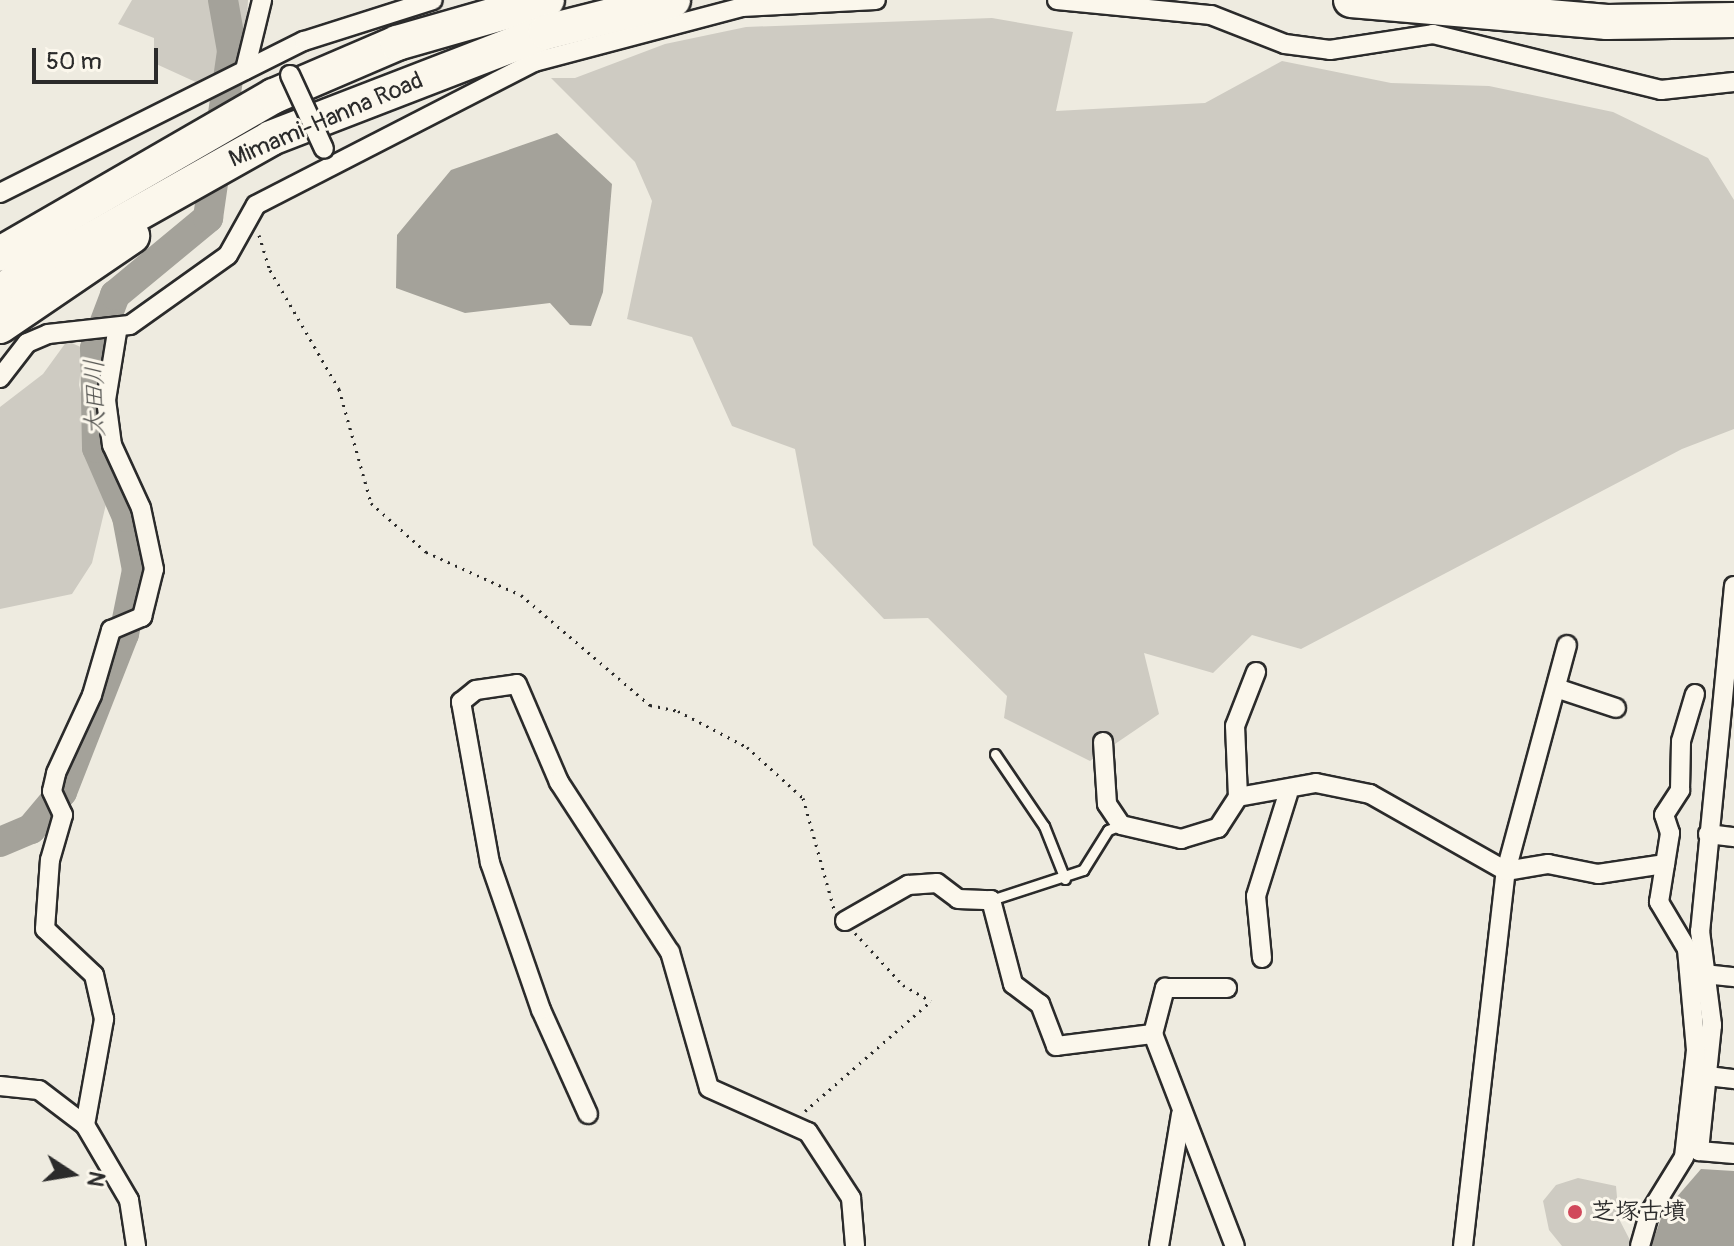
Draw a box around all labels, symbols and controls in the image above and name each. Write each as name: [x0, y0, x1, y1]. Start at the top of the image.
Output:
scale bar: [36, 32, 162, 82]
text: 50 m: [46, 47, 102, 76]
street label: Mimami-Hanna Road: [225, 66, 427, 174]
water label: 太田川: [80, 359, 112, 437]
north arrow: [32, 1134, 112, 1214]
text: N: [80, 1169, 111, 1189]
place label: 芝塚古墳: [1591, 1198, 1687, 1226]
marker: 芝塚古墳: [1566, 1203, 1584, 1221]

